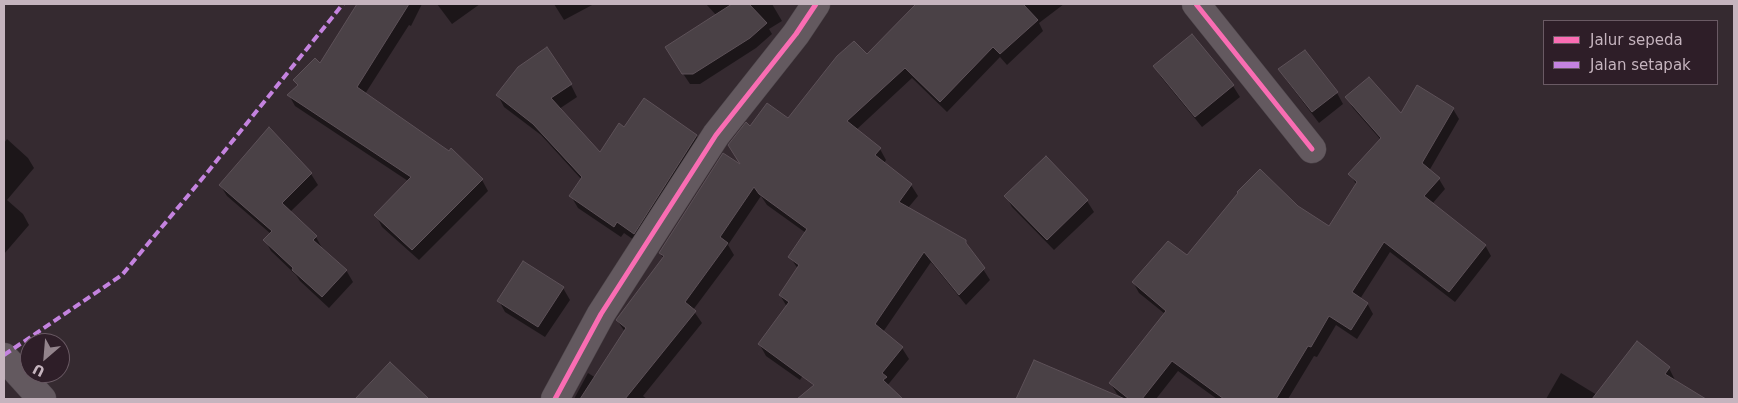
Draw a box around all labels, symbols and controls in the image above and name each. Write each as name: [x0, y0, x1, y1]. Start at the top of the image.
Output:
legend: [1543, 20, 1718, 85]
text: Jalur sepeda: [1590, 31, 1683, 49]
text: Jalan setapak: [1590, 56, 1691, 74]
north arrow: [20, 333, 70, 383]
text: U: [30, 361, 47, 380]

